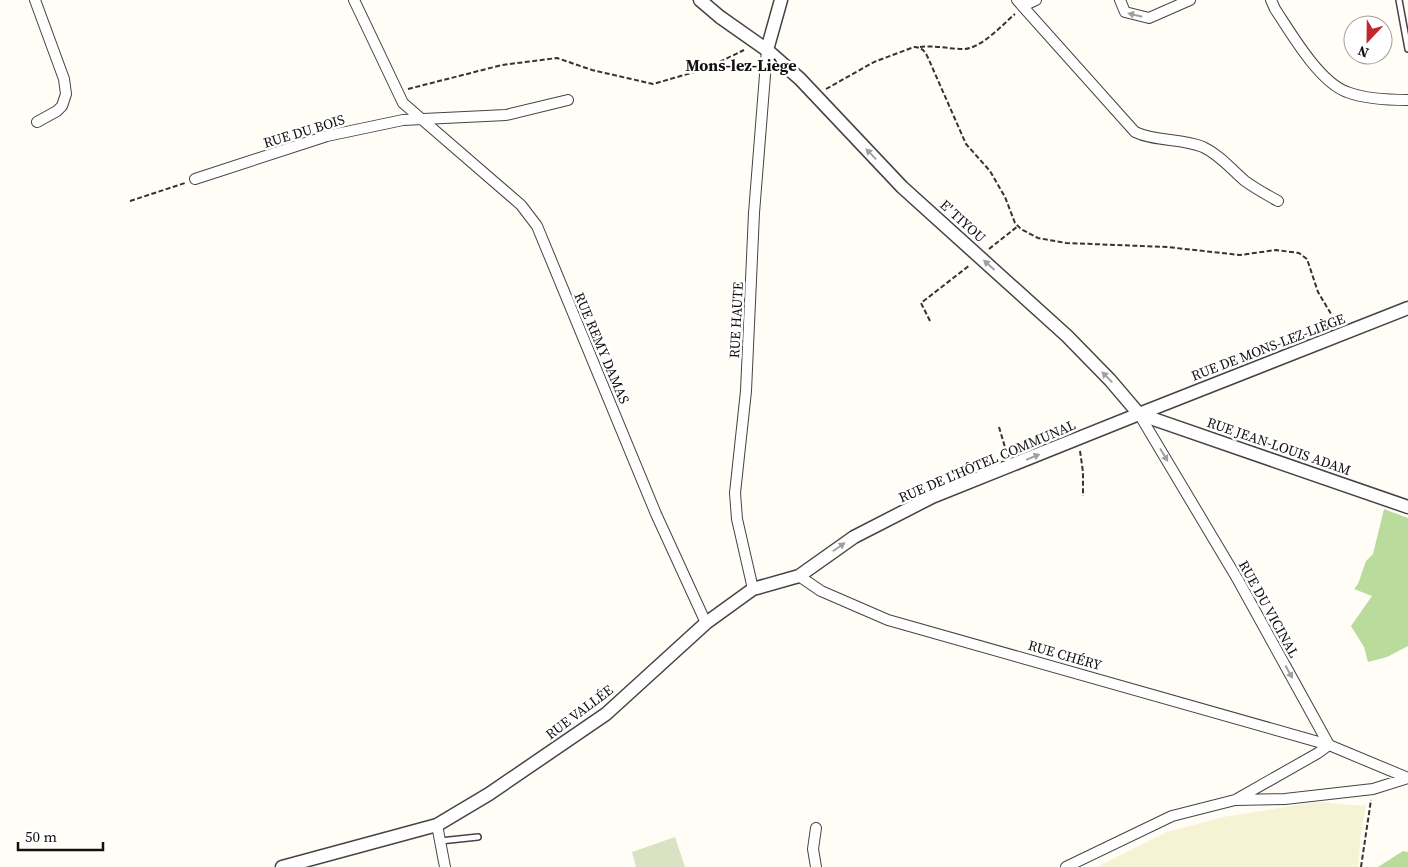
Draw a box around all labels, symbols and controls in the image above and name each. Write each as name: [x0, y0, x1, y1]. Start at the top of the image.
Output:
one-way arrow: [1128, 10, 1143, 18]
north arrow: [1343, 15, 1393, 65]
text: N: [1355, 41, 1372, 63]
district label: Mons-lez-Liège: [685, 54, 797, 76]
street label: RUE DU BOIS: [261, 109, 347, 153]
one-way arrow: [865, 148, 877, 160]
street label: E' TIYOU: [936, 195, 990, 247]
one-way arrow: [983, 260, 996, 271]
street label: RUE HAUTE: [724, 281, 748, 359]
street label: RUE REMY DAMAS: [569, 289, 635, 407]
street label: RUE DE MONS-LEZ-LIÈGE: [1188, 308, 1348, 386]
one-way arrow: [1101, 371, 1113, 383]
street label: RUE JEAN-LOUIS ADAM: [1204, 412, 1354, 480]
street label: RUE DE L'HÔTEL COMMUNAL: [895, 415, 1079, 507]
one-way arrow: [1160, 449, 1169, 462]
one-way arrow: [1026, 453, 1041, 461]
one-way arrow: [832, 542, 846, 552]
street label: RUE DU VICINAL: [1234, 557, 1304, 661]
street label: RUE CHÉRY: [1026, 635, 1104, 675]
one-way arrow: [1285, 665, 1293, 679]
street label: RUE VALLÉE: [541, 680, 617, 744]
scale bar: [18, 820, 102, 852]
text: 50 m: [25, 826, 57, 847]

